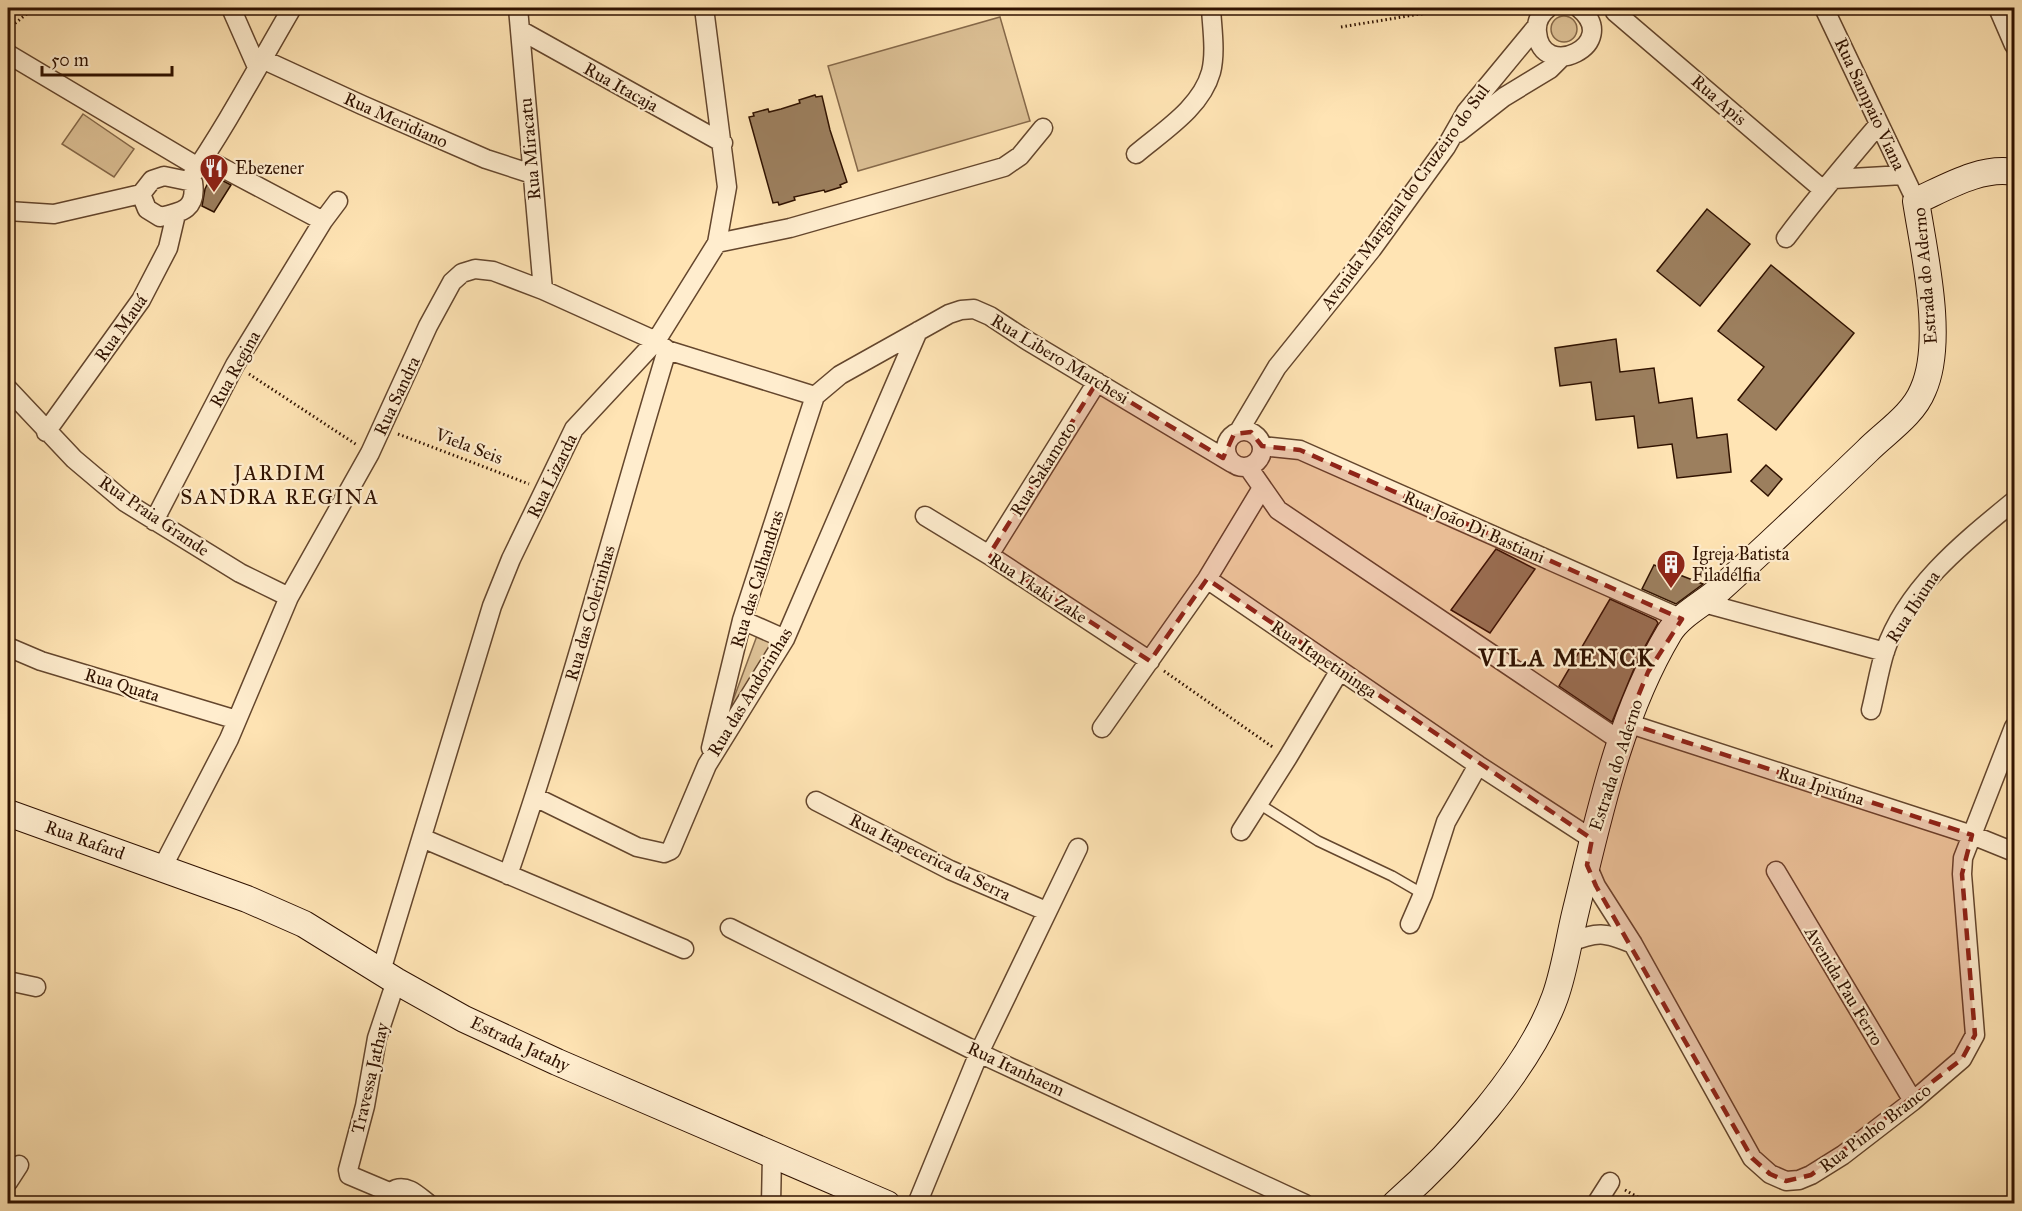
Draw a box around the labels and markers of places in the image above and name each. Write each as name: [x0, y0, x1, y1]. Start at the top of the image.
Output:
restaurant icon: Ebezener: [198, 152, 230, 194]
place label: Ebezener: [235, 157, 304, 179]
place label: Igreja Batista Filadélfia: [1692, 543, 1790, 586]
building icon: Igreja Batista Filadélfia: [1655, 548, 1687, 590]

